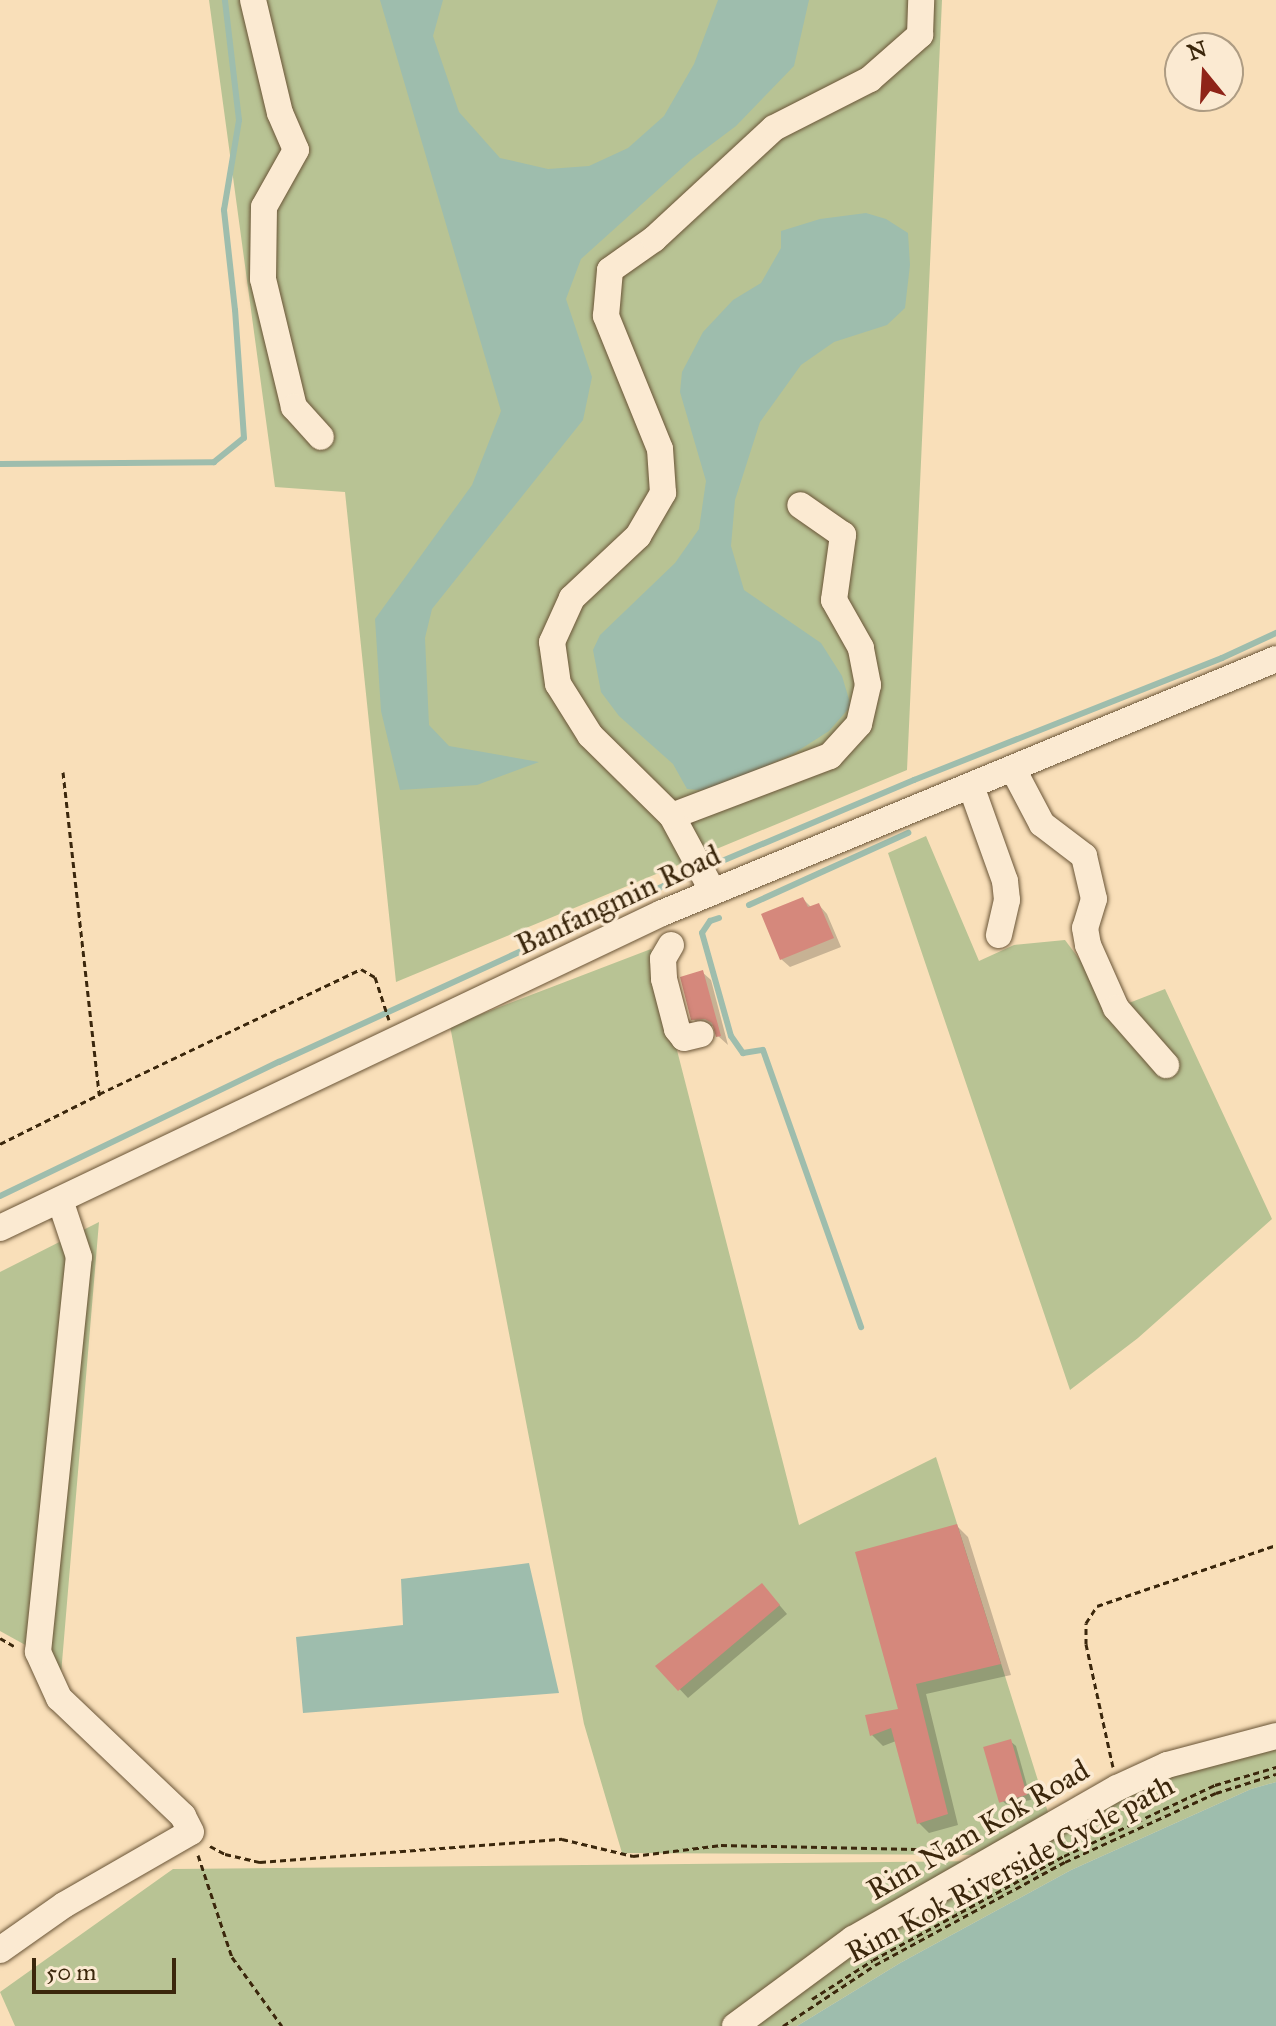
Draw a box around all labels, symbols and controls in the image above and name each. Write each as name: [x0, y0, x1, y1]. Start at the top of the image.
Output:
north arrow: [1164, 32, 1244, 112]
text: N: [1184, 35, 1210, 66]
street label: Banfangmin Road: [510, 837, 726, 963]
street label: Rim Nam Kok Road: [861, 1752, 1095, 1908]
street label: Rim Kok Riverside Cycle path: [840, 1767, 1180, 1971]
scale bar: [36, 1942, 180, 1992]
text: 50 m: [46, 1957, 96, 1987]

